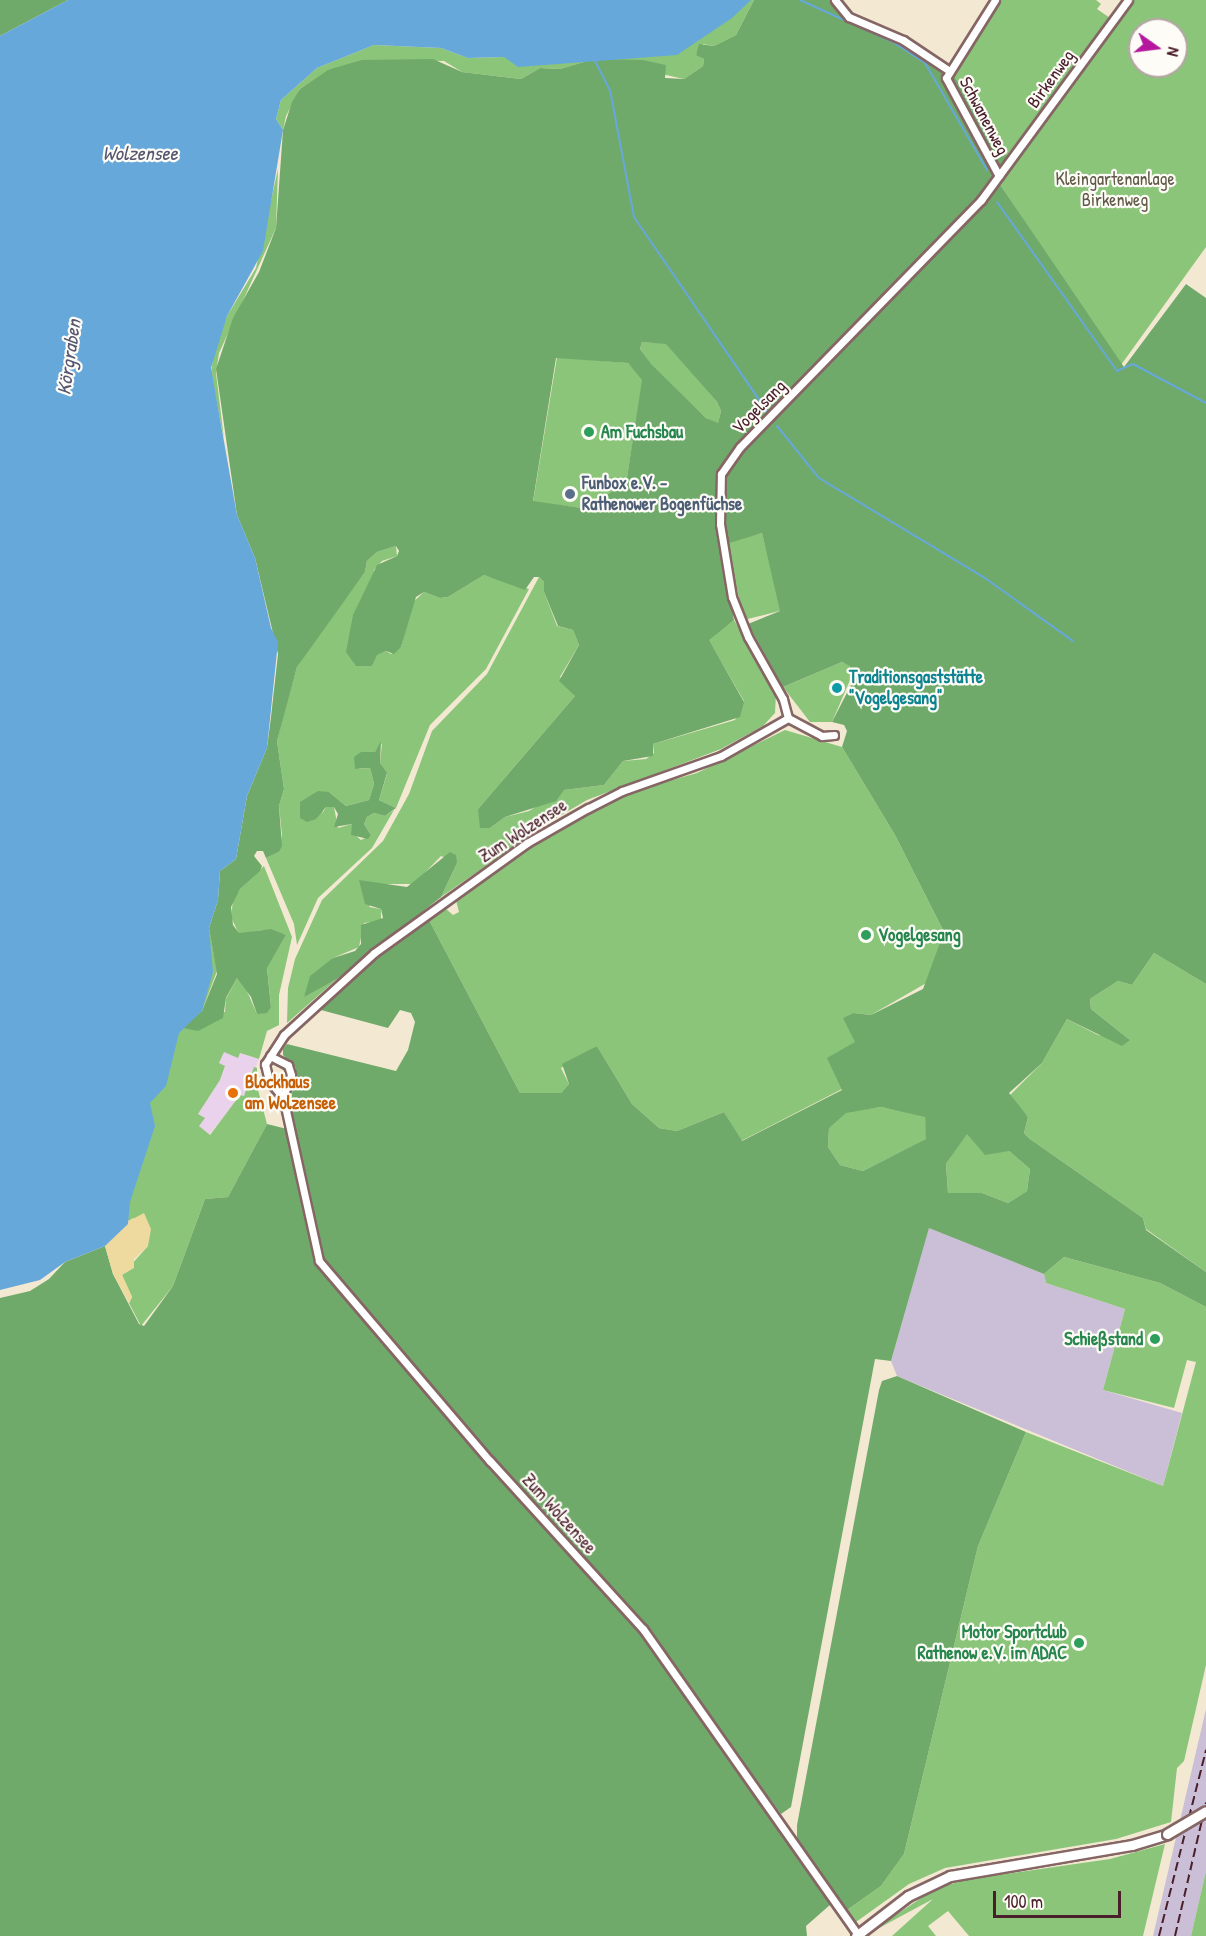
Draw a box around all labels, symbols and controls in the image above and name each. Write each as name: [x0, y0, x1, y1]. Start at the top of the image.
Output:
north arrow: [1128, 18, 1188, 78]
text: N: [1162, 45, 1185, 59]
street label: Birkenweg: [1023, 46, 1079, 112]
street label: Schwanenweg: [954, 73, 1014, 159]
water label: Wolzensee: [103, 140, 177, 164]
park label: Kleingartenanlage Birkenweg: [1055, 169, 1175, 212]
water label: Körgraben: [51, 318, 85, 396]
street label: Vogelsang: [728, 376, 790, 438]
place label: Am Fuchsbau: [601, 421, 683, 443]
marker: Am Fuchsbau: [582, 425, 596, 439]
place label: Funbox e.V. - Rathenower Bogenfüchse: [582, 473, 742, 516]
marker: Funbox e.V. - Rathenower Bogenfüchse: [563, 487, 577, 501]
place label: Traditionsgaststätte "Vogelgesang": [849, 667, 983, 710]
marker: Traditionsgaststätte "Vogelgesang": [830, 681, 844, 695]
street label: Zum Wolzensee: [475, 795, 571, 867]
place label: Vogelgesang: [878, 924, 961, 946]
marker: Vogelgesang: [859, 928, 873, 942]
place label: Blockhaus am Wolzensee: [245, 1072, 336, 1114]
marker: Blockhaus am Wolzensee: [226, 1086, 240, 1100]
place label: Schießstand: [1064, 1328, 1143, 1350]
marker: Schießstand: [1148, 1332, 1162, 1346]
street label: Zum Wolzensee: [517, 1470, 601, 1558]
place label: Motor Sportclub Rathenow e.V. im ADAC: [917, 1622, 1067, 1664]
marker: Motor Sportclub Rathenow e.V. im ADAC: [1072, 1636, 1086, 1650]
scale bar: [996, 1879, 1124, 1917]
text: 100 m: [1004, 1889, 1043, 1914]

